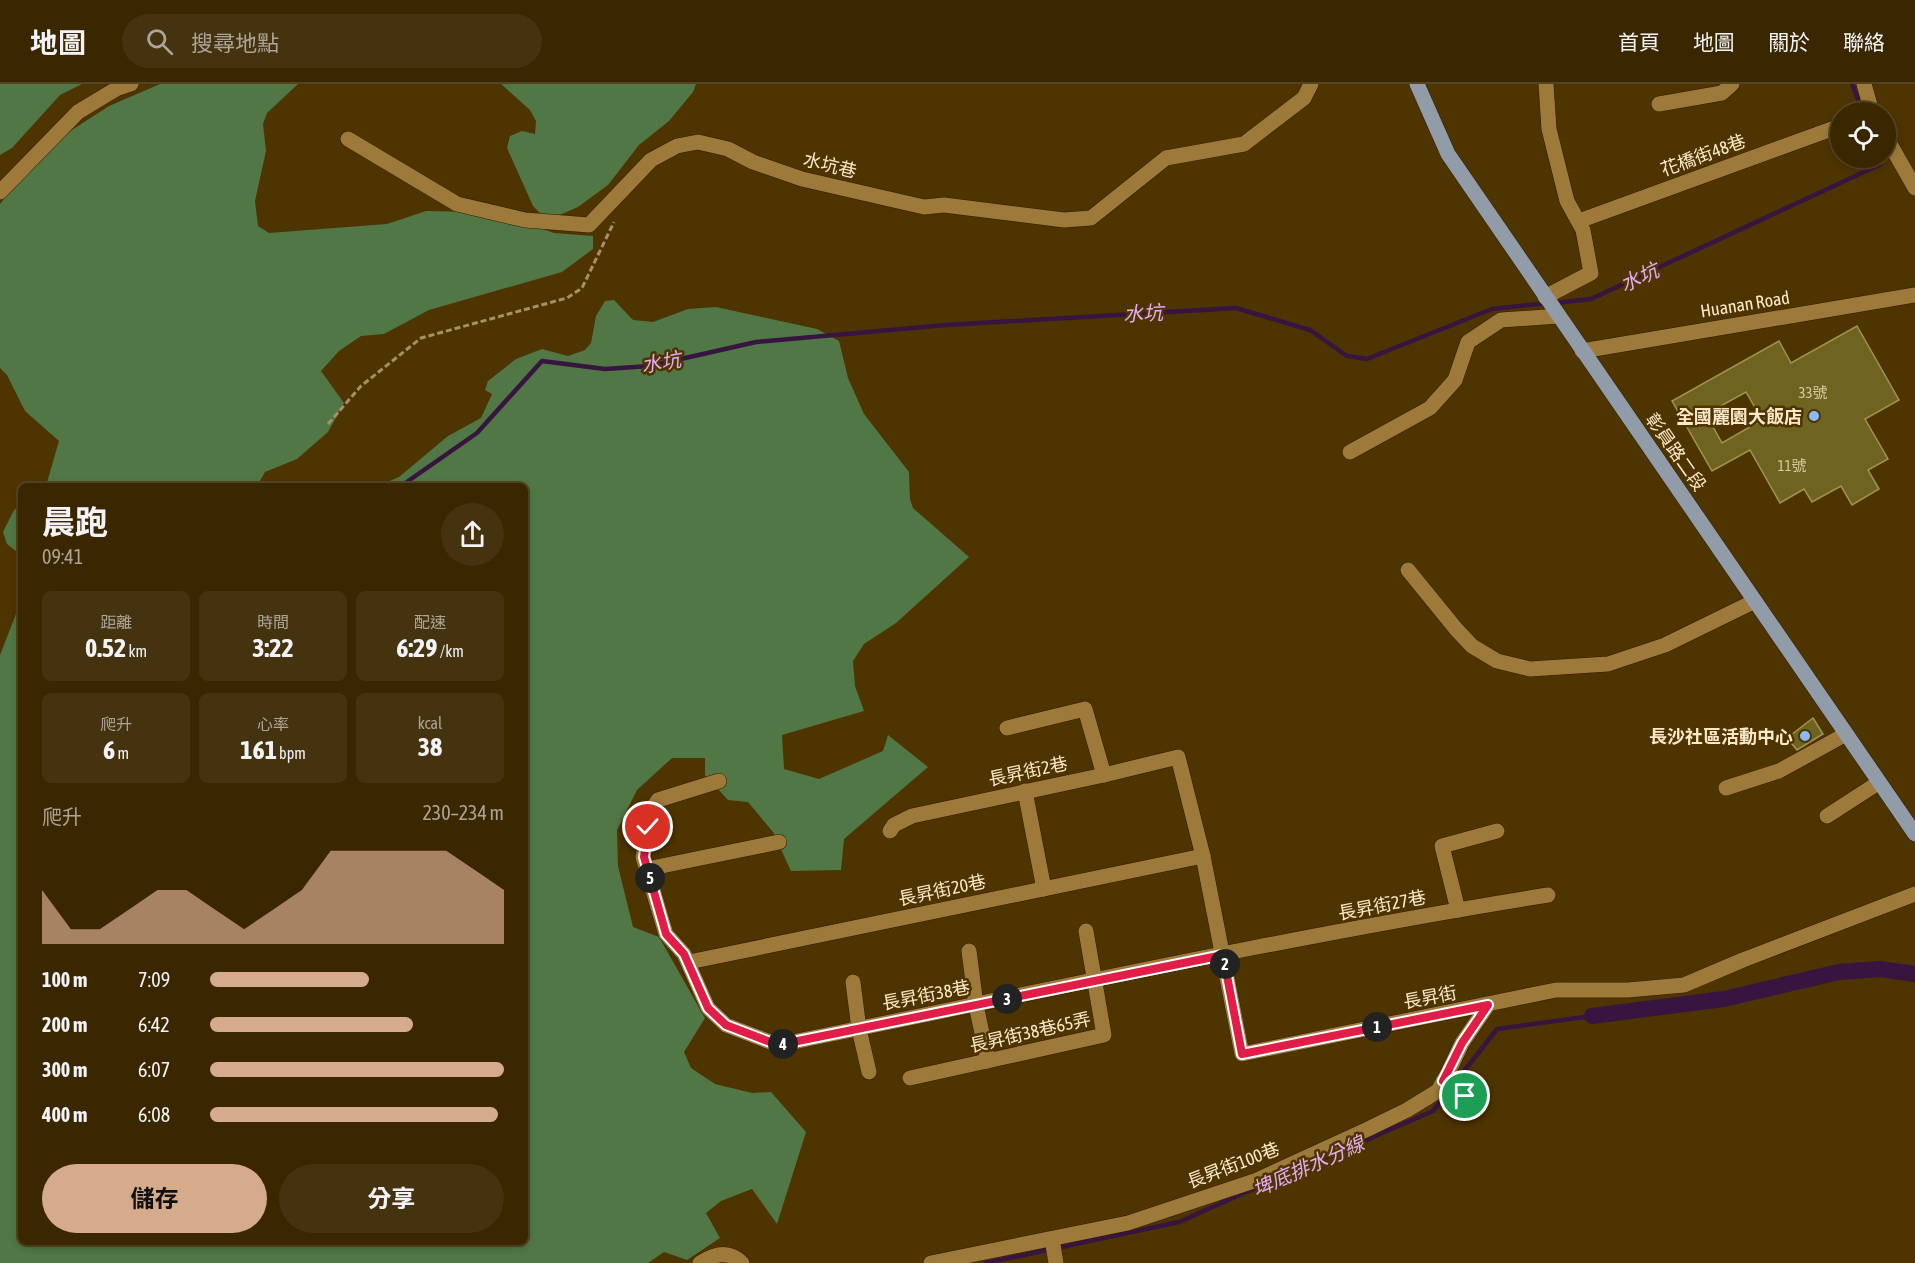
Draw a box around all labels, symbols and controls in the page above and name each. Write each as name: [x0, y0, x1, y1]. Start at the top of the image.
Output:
search box: [122, 14, 542, 68]
icon: search: [143, 25, 176, 58]
text: 地圖: [30, 27, 86, 59]
text: 搜尋地點: [191, 30, 279, 56]
text: 首頁: [1618, 30, 1660, 54]
text: 地圖: [1693, 30, 1735, 54]
text: 關於: [1768, 30, 1810, 54]
text: 聯絡: [1843, 30, 1885, 54]
map controls: [1830, 102, 1896, 168]
button: locate: [1830, 102, 1896, 168]
street label: 花橋街48巷: [1658, 130, 1748, 180]
street label: 水坑巷: [801, 148, 859, 182]
water label: 水坑: [1616, 257, 1665, 296]
street label: Huanan Road: [1699, 287, 1791, 321]
water label: 水坑: [1122, 300, 1167, 326]
water label: 水坑: [639, 347, 686, 377]
house number: 33號: [1798, 384, 1828, 401]
place label: 全國麗園大飯店: [1676, 406, 1802, 427]
street label: 彰員路二段: [1642, 409, 1710, 495]
marker: 全國麗園大飯店: [1807, 409, 1821, 423]
house number: 11號: [1777, 457, 1807, 474]
text: 晨跑: [42, 503, 108, 541]
button: share: [441, 503, 504, 566]
text: 09:41: [42, 545, 83, 568]
text: 距離: [100, 613, 132, 631]
text: 時間: [257, 613, 289, 631]
text: 配速: [414, 613, 446, 631]
text: 0.52: [85, 633, 126, 663]
text: 3:22: [252, 633, 294, 663]
text: 6:29: [396, 633, 438, 663]
text: km: [126, 642, 147, 660]
text: /km: [438, 642, 464, 660]
text: kcal: [418, 714, 442, 732]
text: 爬升: [100, 715, 132, 733]
text: 心率: [257, 715, 289, 733]
place label: 長沙社區活動中心: [1649, 726, 1793, 747]
marker: 長沙社區活動中心: [1798, 729, 1812, 743]
text: 38: [418, 732, 442, 762]
text: 6: [103, 735, 115, 765]
text: 161: [240, 735, 277, 765]
text: m: [115, 744, 129, 762]
text: bpm: [277, 744, 306, 762]
street label: 長昇街2巷: [986, 752, 1070, 790]
text: 230–234 m: [422, 801, 504, 824]
pin: [622, 801, 673, 852]
text: 爬升: [42, 805, 82, 828]
icon: check: [631, 810, 664, 843]
pin: 5: [635, 863, 665, 893]
text: 5: [646, 869, 654, 887]
street label: 長昇街20巷: [896, 870, 988, 910]
street label: 長昇街27巷: [1336, 886, 1428, 924]
pin: 2: [1210, 949, 1240, 979]
text: 2: [1221, 955, 1229, 973]
text: 100 m: [42, 968, 87, 991]
text: 7:09: [138, 968, 170, 991]
street label: 長昇街38巷: [880, 976, 972, 1014]
street label: 長昇街: [1401, 982, 1459, 1012]
pin: 3: [992, 984, 1022, 1014]
text: 3: [1003, 990, 1011, 1008]
street label: 長昇街38巷65弄: [967, 1008, 1093, 1056]
pin: 1: [1362, 1012, 1392, 1042]
text: 200 m: [42, 1013, 87, 1036]
text: 6:42: [138, 1013, 170, 1036]
text: 1: [1373, 1018, 1381, 1036]
pin: 4: [768, 1029, 798, 1059]
text: 4: [779, 1035, 787, 1053]
text: 300 m: [42, 1058, 87, 1081]
text: 6:07: [138, 1058, 170, 1081]
pin: [1439, 1070, 1490, 1121]
icon: arrive: [1448, 1079, 1481, 1112]
text: 400 m: [42, 1103, 87, 1126]
text: 6:08: [138, 1103, 170, 1126]
water label: 埤底排水分線: [1249, 1130, 1369, 1201]
street label: 長昇街100巷: [1184, 1138, 1282, 1192]
button: 儲存: [42, 1164, 267, 1233]
button: 分享: [279, 1164, 504, 1233]

